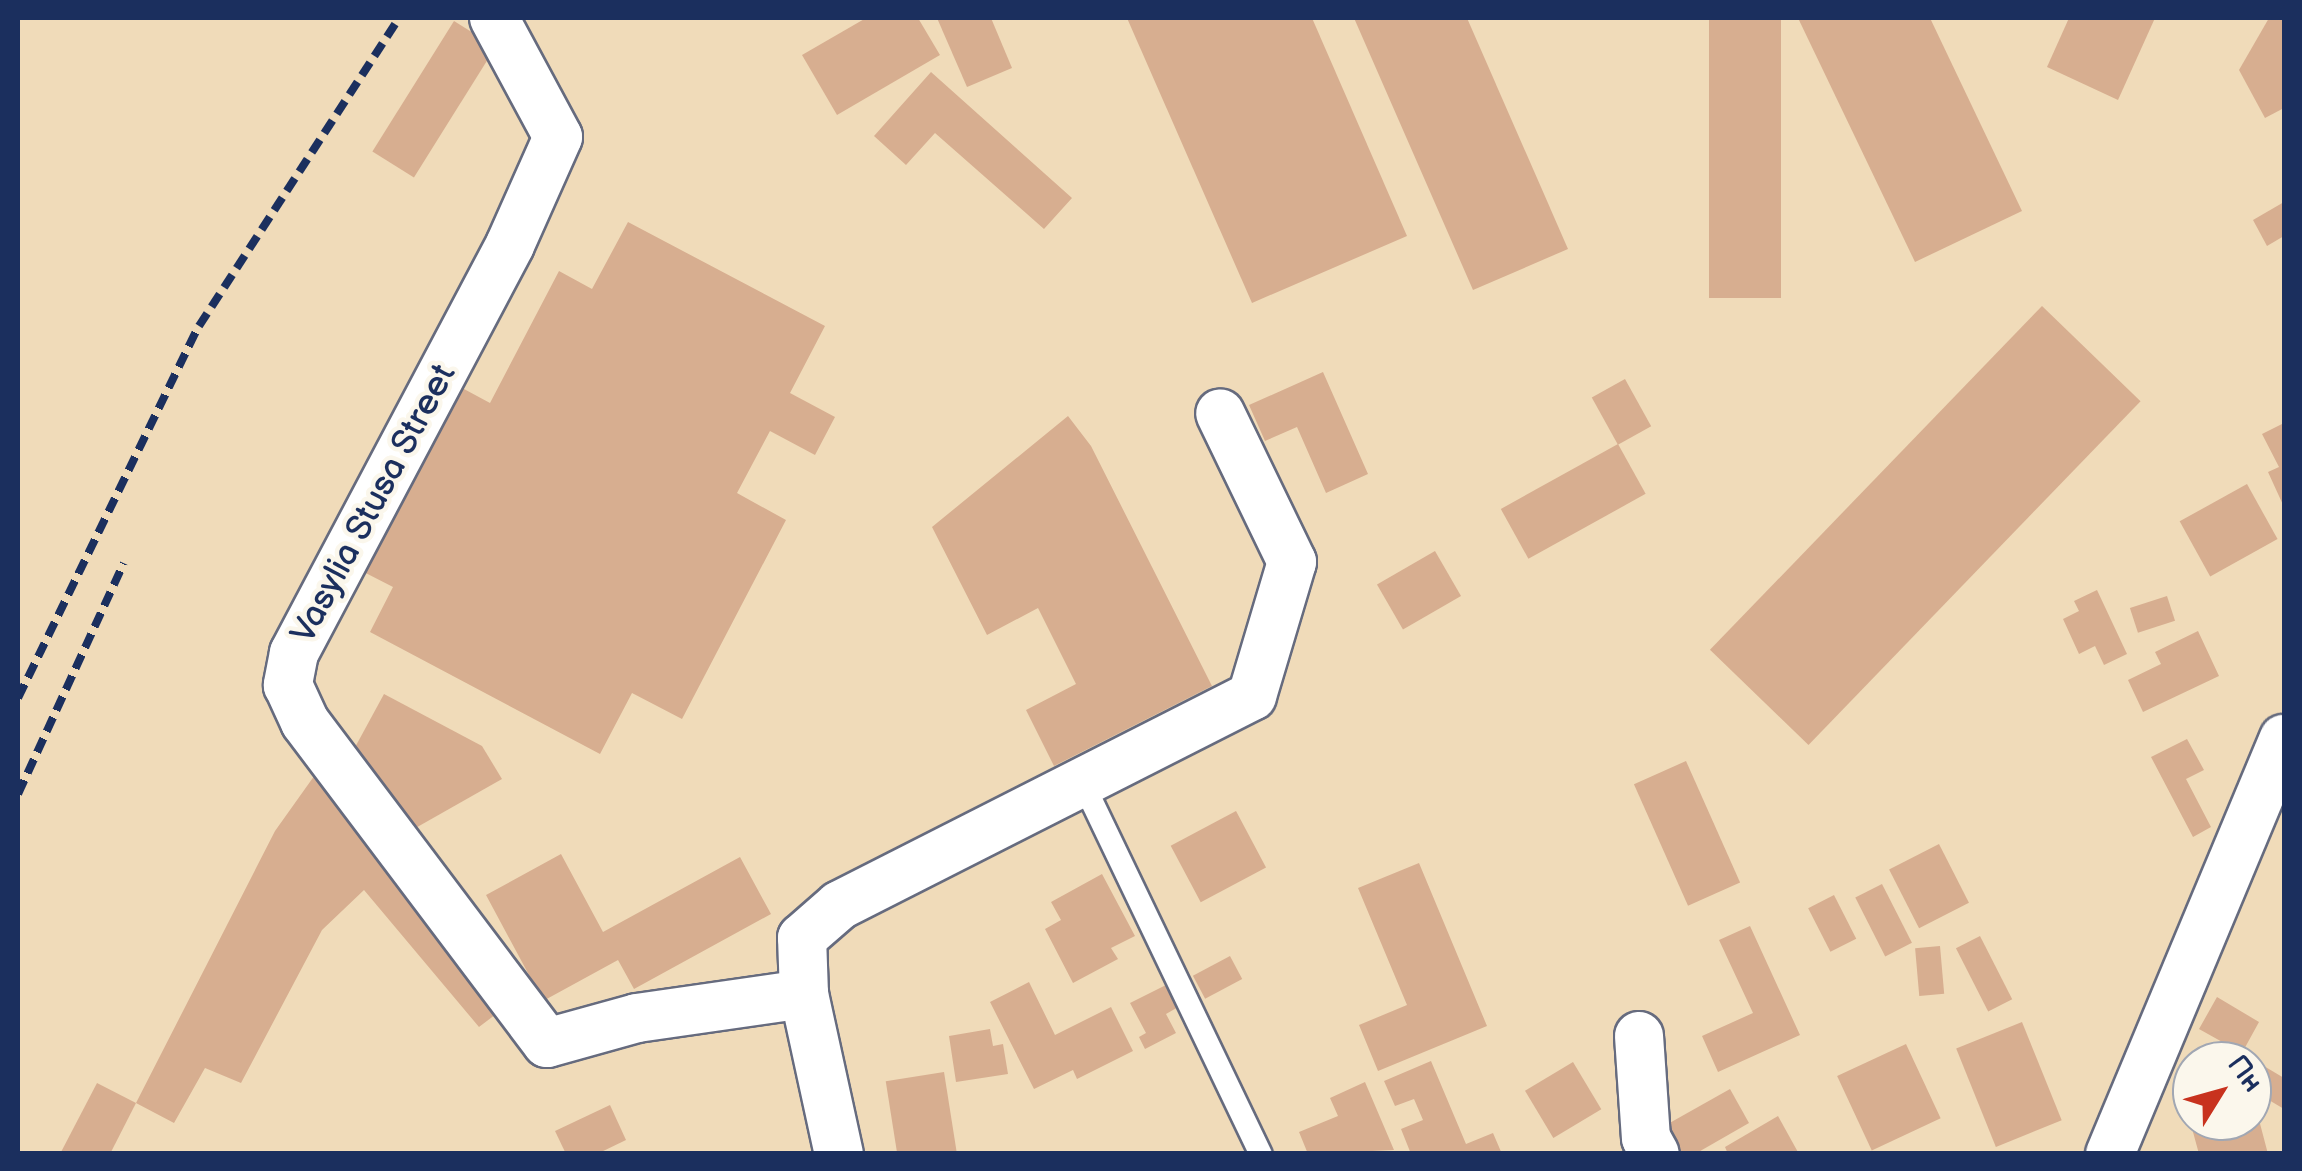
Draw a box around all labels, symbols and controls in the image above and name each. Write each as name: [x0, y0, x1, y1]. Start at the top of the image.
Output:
street label: Vasylia Stusa Street: [282, 357, 466, 651]
north arrow: [2172, 1041, 2272, 1141]
text: Пн: [2220, 1049, 2269, 1099]

